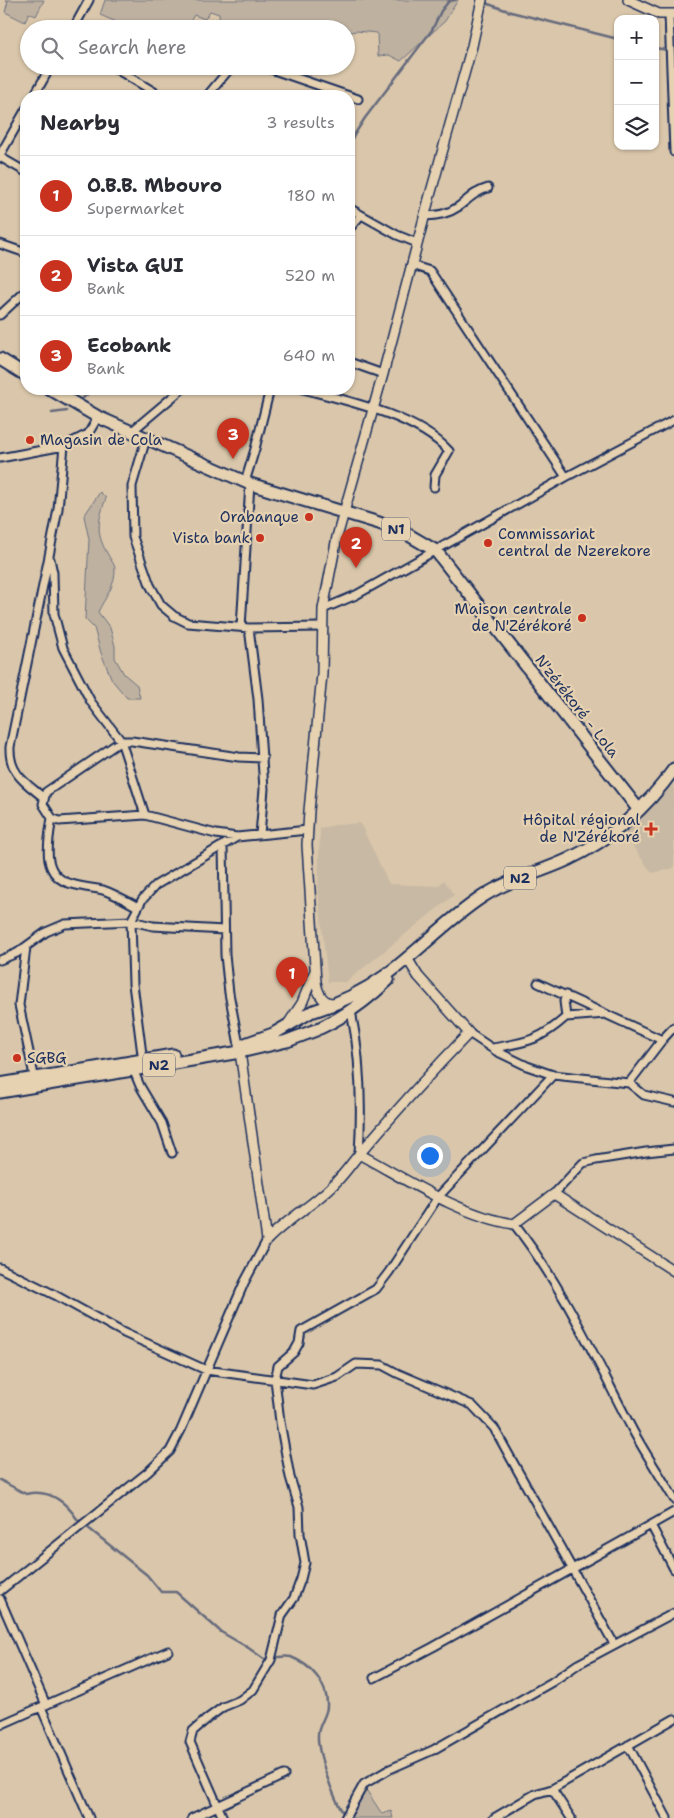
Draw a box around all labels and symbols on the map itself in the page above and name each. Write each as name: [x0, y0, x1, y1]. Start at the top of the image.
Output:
pin: 3: [217, 418, 249, 459]
place label: Magasin de Cola: [40, 430, 163, 450]
marker: Magasin de Cola: [24, 434, 36, 446]
place label: Orabanque: [220, 507, 299, 527]
marker: Orabanque: [303, 511, 315, 523]
road number: N1: [382, 518, 410, 540]
place label: Commissariat central de Nzerekore: [498, 524, 651, 561]
pin: 2: [340, 527, 372, 568]
place label: Vista bank: [172, 528, 250, 548]
marker: Vista bank: [254, 532, 266, 544]
marker: Commissariat central de Nzerekore: [482, 537, 494, 549]
place label: Maison centrale de N'Zérékoré: [455, 599, 572, 636]
marker: Maison centrale de N'Zérékoré: [576, 612, 588, 624]
street label: N'zérékoré - Lola: [531, 650, 624, 762]
place label: Hôpital régional de N'Zérékoré: [523, 810, 640, 847]
marker: Hôpital régional de N'Zérékoré: [644, 822, 658, 836]
road number: N2: [504, 866, 536, 890]
pin: 1: [276, 957, 308, 998]
place label: SGBG: [27, 1048, 67, 1068]
marker: SGBG: [11, 1052, 23, 1064]
road number: N2: [143, 1054, 175, 1076]
your location: [417, 1143, 443, 1169]

